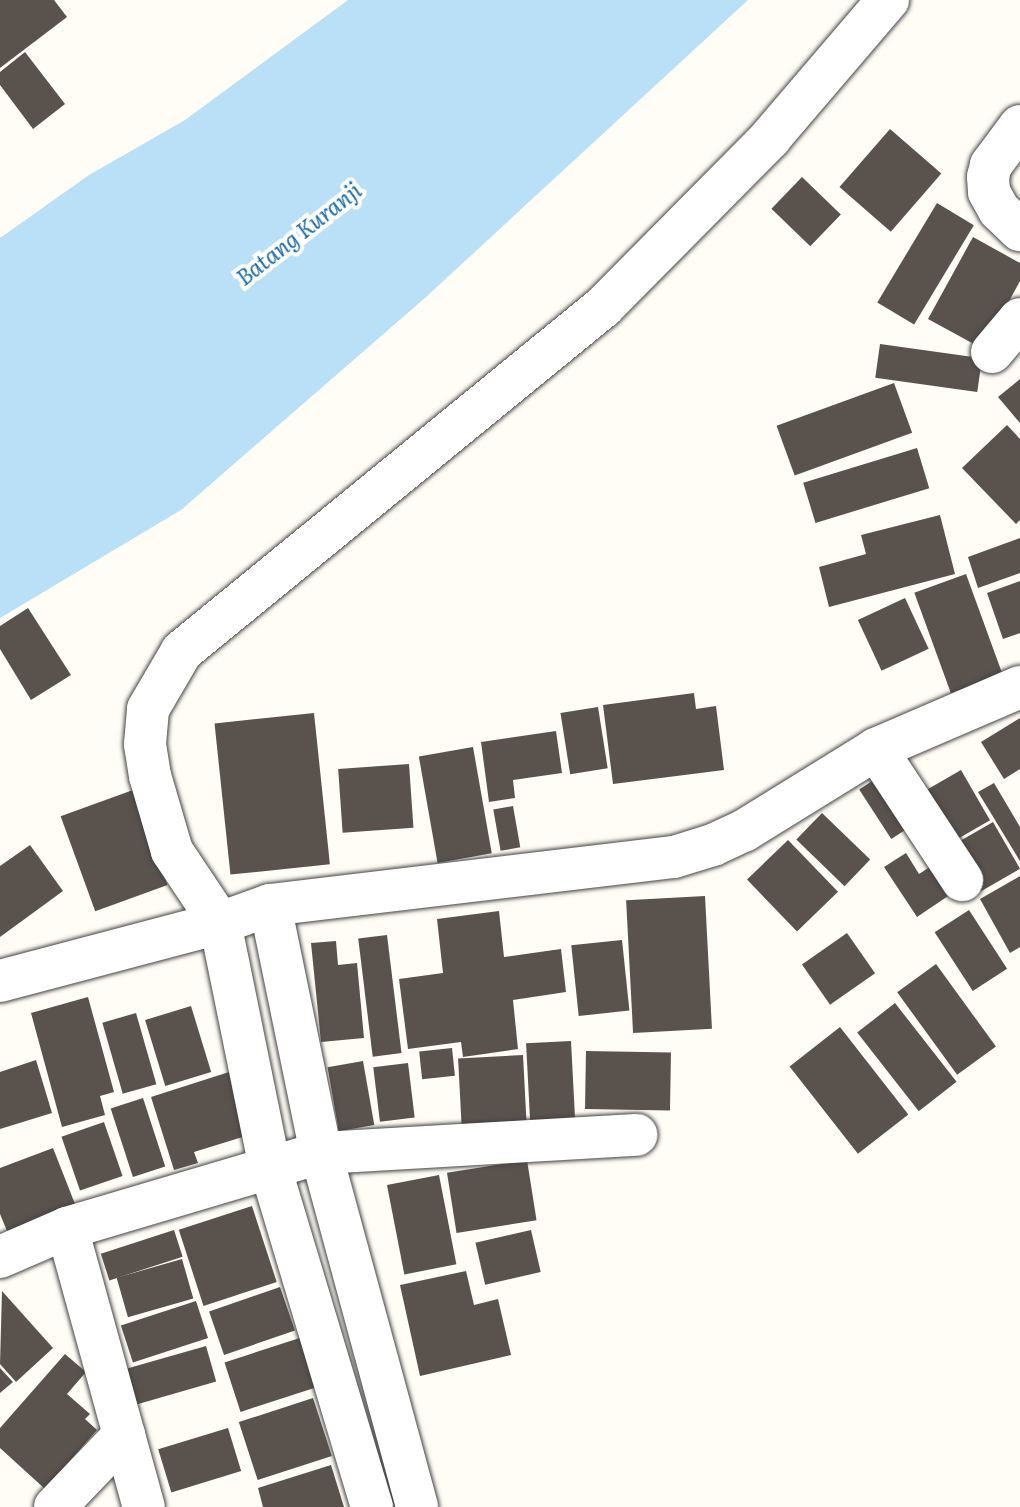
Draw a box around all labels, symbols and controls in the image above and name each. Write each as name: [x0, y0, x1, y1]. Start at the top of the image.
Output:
water label: Batang Kuranji: [230, 176, 366, 290]

